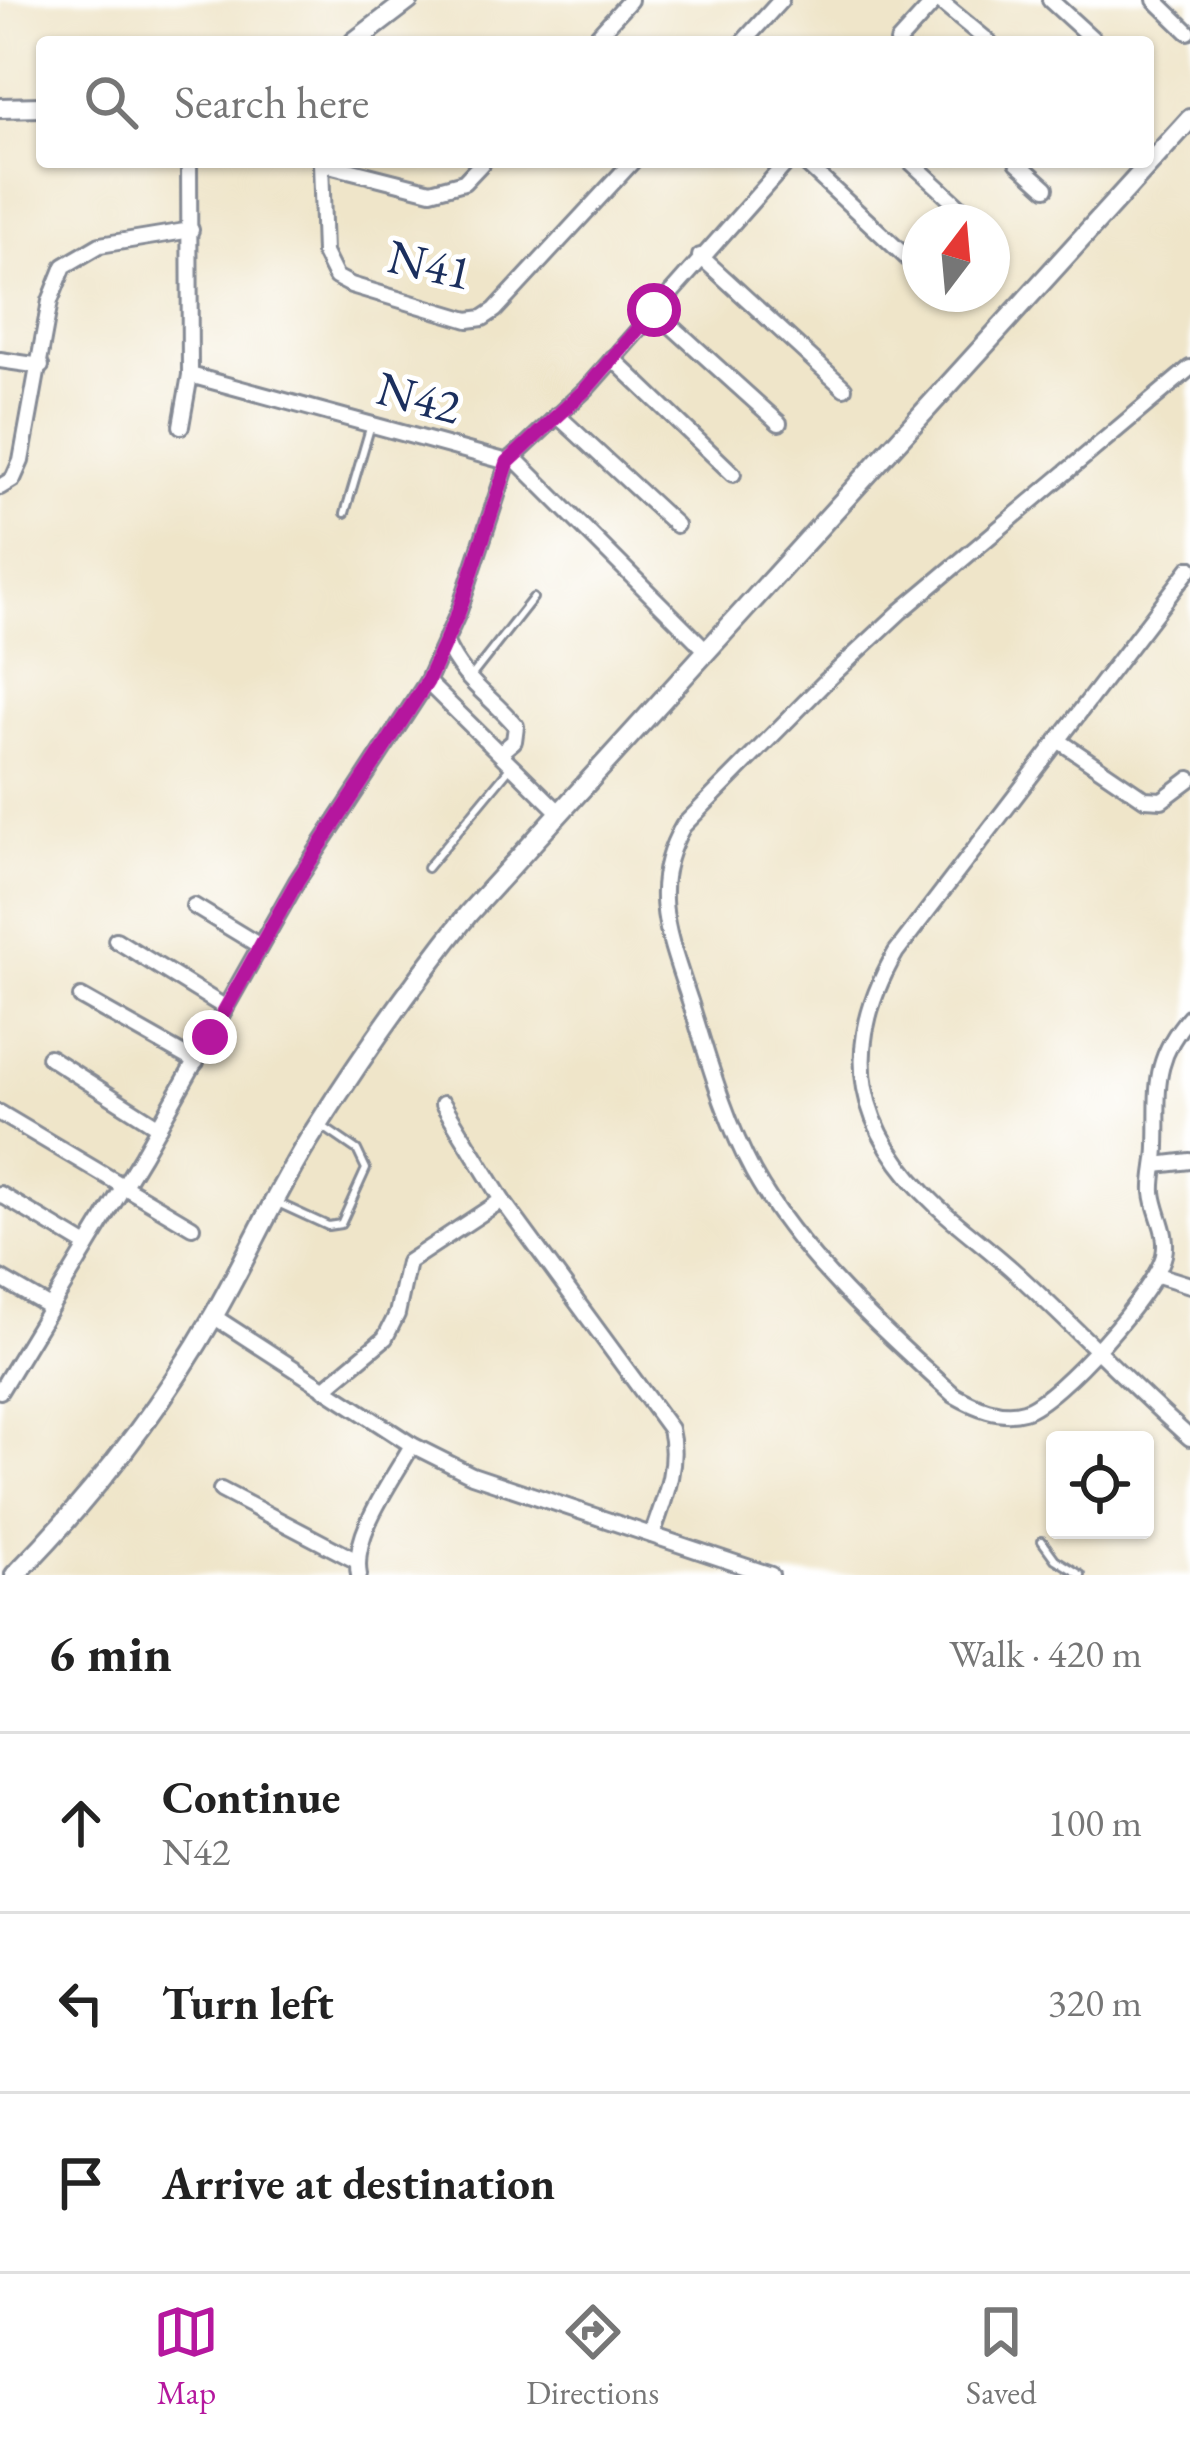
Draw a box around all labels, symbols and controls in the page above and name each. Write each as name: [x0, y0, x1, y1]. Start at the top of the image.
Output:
search box: [36, 36, 1154, 168]
icon: search: [78, 69, 144, 135]
text: Search here: [174, 73, 369, 131]
north arrow: [902, 204, 1010, 312]
street label: N41: [382, 224, 478, 304]
route start: [627, 283, 681, 337]
street label: N42: [370, 356, 468, 438]
route end: [183, 1010, 237, 1064]
map controls: [1046, 1431, 1154, 1539]
button: locate: [1046, 1431, 1154, 1539]
text: 6 min: [48, 1620, 172, 1686]
text: Walk · 420 m: [949, 1628, 1142, 1679]
text: Continue: [162, 1768, 340, 1826]
icon: ahead: [48, 1790, 114, 1856]
text: 100 m: [1048, 1797, 1142, 1848]
text: N42: [162, 1826, 230, 1877]
icon: left: [48, 1970, 114, 2036]
text: Turn left: [162, 1974, 334, 2032]
text: 320 m: [1048, 1977, 1142, 2028]
icon: arrive: [48, 2150, 114, 2216]
text: Arrive at destination: [162, 2154, 555, 2212]
tab: Map: [153, 2299, 219, 2414]
tab: Directions: [526, 2299, 659, 2414]
tab: Saved: [966, 2299, 1037, 2414]

